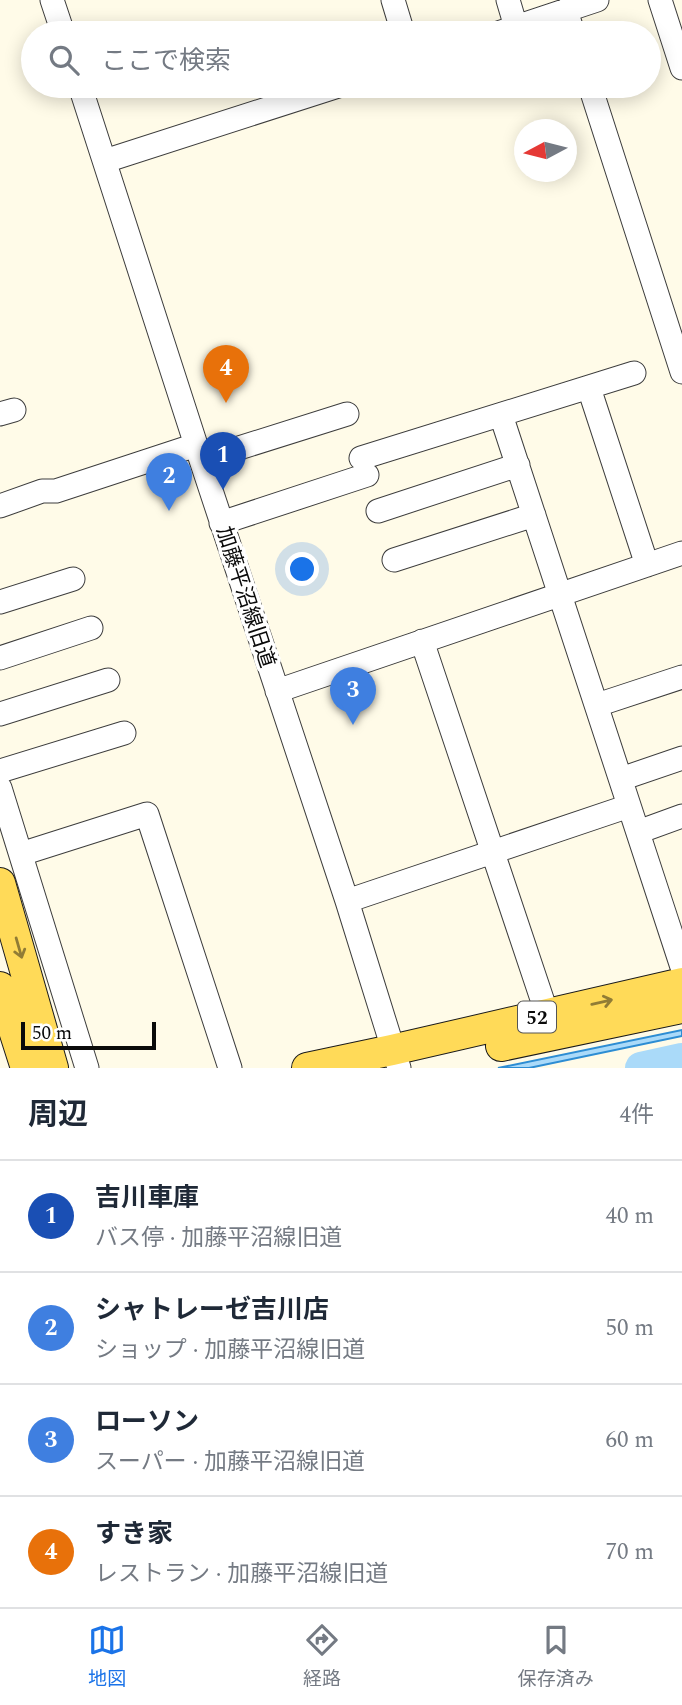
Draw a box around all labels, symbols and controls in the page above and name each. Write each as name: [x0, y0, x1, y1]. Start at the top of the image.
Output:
search box: [21, 21, 661, 98]
icon: search: [45, 41, 83, 79]
text: ここで検索: [101, 41, 231, 81]
north arrow: [514, 119, 577, 182]
pin: 4: [203, 345, 249, 403]
pin: 1: [200, 432, 246, 490]
pin: 2: [146, 453, 192, 511]
street label: 加藤平沼線旧道: [207, 522, 283, 672]
your location: [285, 552, 319, 586]
pin: 3: [330, 667, 376, 725]
one-way arrow: [13, 936, 26, 959]
one-way arrow: [590, 995, 613, 1008]
road number: 52: [518, 1001, 556, 1032]
scale bar: [21, 1019, 156, 1051]
text: 50 m: [32, 1019, 72, 1048]
text: 周辺: [28, 1092, 88, 1138]
text: 4件: [620, 1098, 654, 1133]
text: 吉川車庫: [95, 1178, 199, 1218]
text: 1: [45, 1199, 57, 1234]
text: 40 m: [605, 1199, 654, 1234]
text: バス停 · 加藤平沼線旧道: [95, 1221, 342, 1256]
text: シャトレーゼ吉川店: [95, 1290, 329, 1330]
text: 2: [45, 1311, 57, 1346]
text: 50 m: [605, 1311, 654, 1346]
text: ショップ · 加藤平沼線旧道: [95, 1333, 365, 1368]
text: ローソン: [95, 1402, 199, 1442]
text: 3: [45, 1423, 57, 1458]
text: 60 m: [605, 1423, 654, 1458]
text: スーパー · 加藤平沼線旧道: [95, 1445, 365, 1480]
text: すき家: [95, 1514, 173, 1554]
text: 4: [45, 1535, 57, 1570]
text: 70 m: [605, 1535, 654, 1570]
text: レストラン · 加藤平沼線旧道: [95, 1557, 388, 1592]
tab: 地図: [88, 1621, 126, 1694]
tab: 経路: [303, 1621, 341, 1694]
tab: 保存済み: [518, 1621, 594, 1694]

